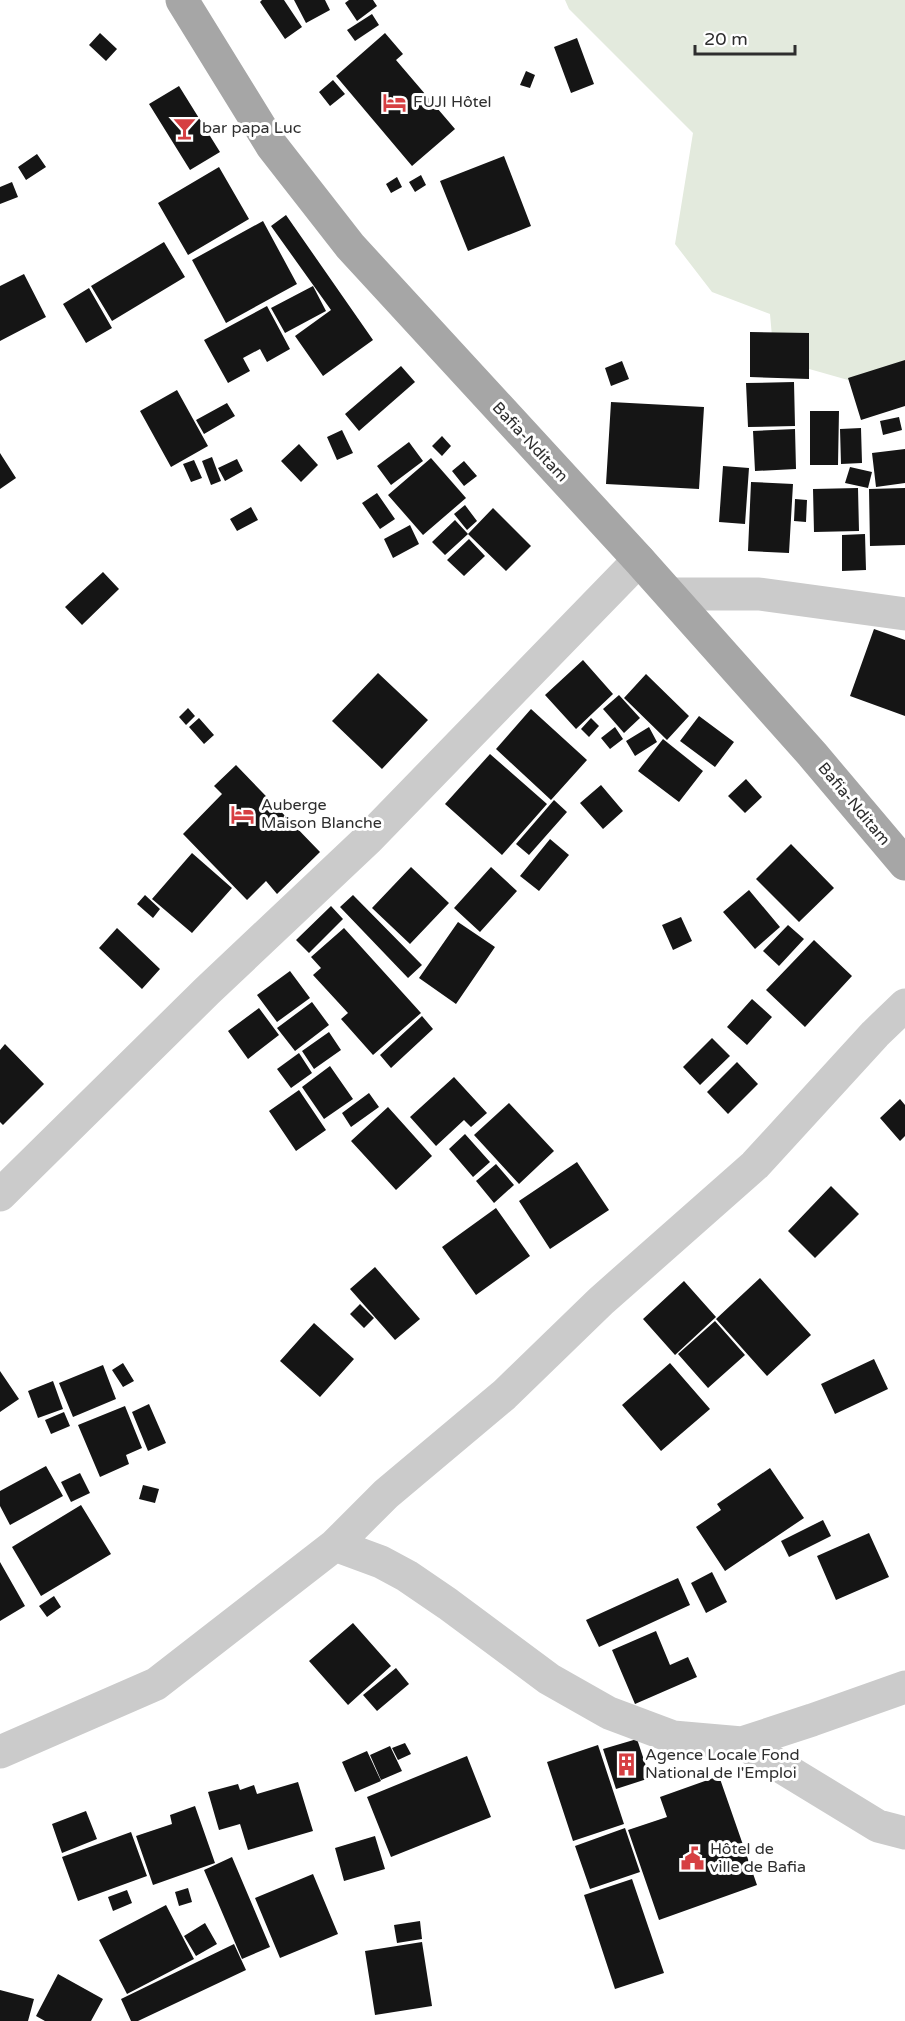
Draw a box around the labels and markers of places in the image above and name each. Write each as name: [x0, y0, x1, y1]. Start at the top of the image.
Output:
hotel icon: FUJI Hôtel: [382, 89, 408, 115]
place label: FUJI Hôtel: [413, 92, 492, 112]
bar icon: bar papa Luc: [171, 115, 197, 141]
place label: bar papa Luc: [202, 118, 301, 138]
place label: Auberge Maison Blanche: [261, 795, 382, 833]
hotel icon: Auberge Maison Blanche: [230, 801, 256, 827]
place label: Agence Locale Fond National de l'Emploi: [645, 1745, 800, 1783]
building icon: Agence Locale Fond National de l'Emploi: [614, 1751, 640, 1777]
place label: Hôtel de ville de Bafia: [710, 1839, 806, 1877]
public building icon: Hôtel de ville de Bafia: [679, 1845, 705, 1871]

